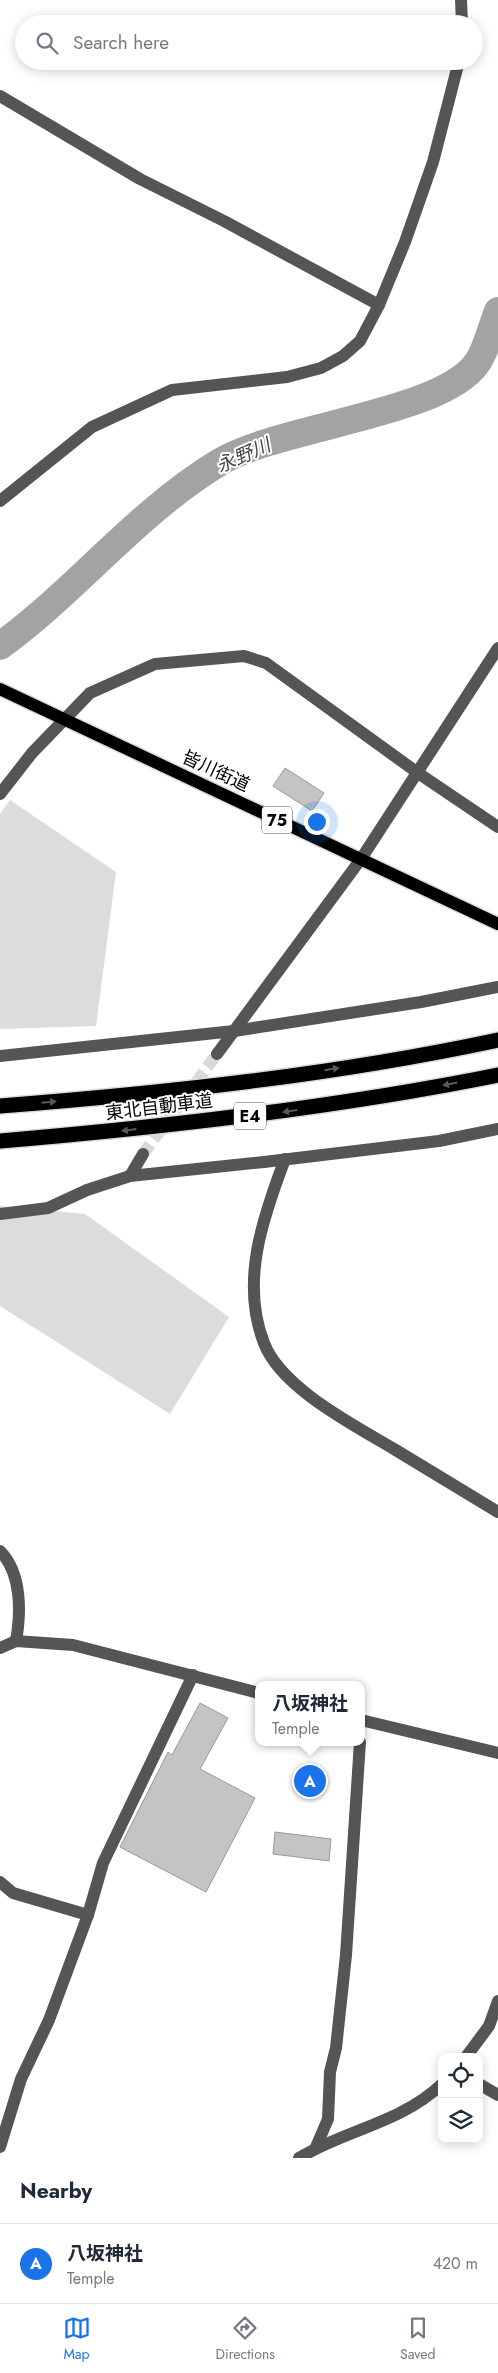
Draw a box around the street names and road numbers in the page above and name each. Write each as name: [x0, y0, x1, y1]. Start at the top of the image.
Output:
street label: 皆川街道: [178, 744, 254, 798]
road number: 75: [262, 806, 292, 834]
street label: 東北自動車道: [104, 1088, 214, 1126]
road number: E4: [234, 1102, 266, 1130]

